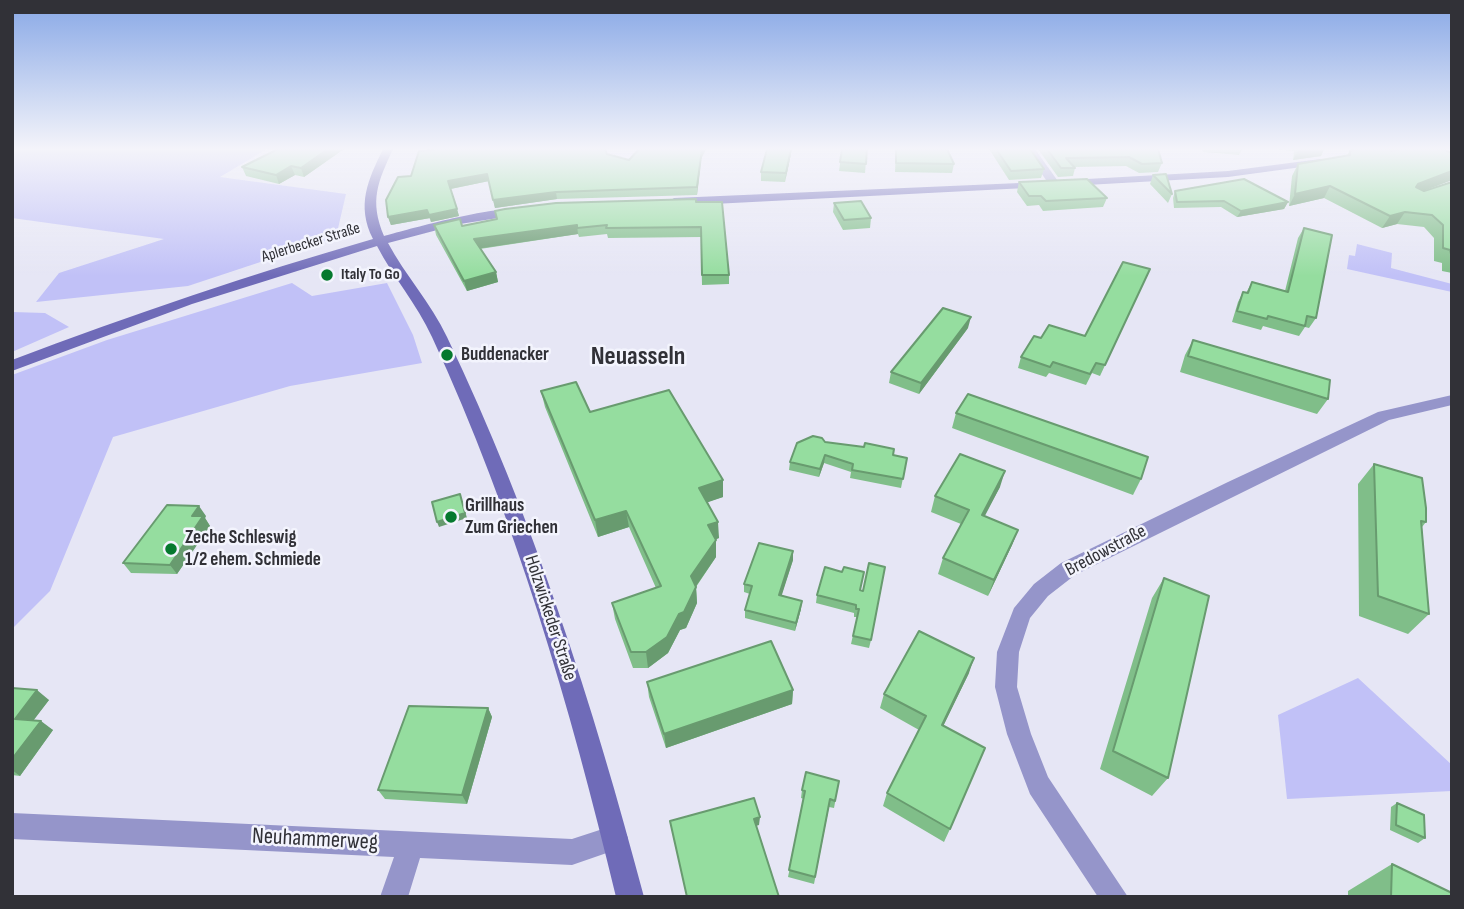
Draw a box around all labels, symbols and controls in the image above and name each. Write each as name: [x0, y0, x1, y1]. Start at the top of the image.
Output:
street label: Aplerbecker Straße: [259, 219, 363, 267]
place label: Italy To Go: [341, 265, 400, 285]
marker: Italy To Go: [319, 267, 335, 283]
district label: Neuasseln: [591, 341, 685, 373]
place label: Buddenacker: [461, 344, 549, 366]
marker: Buddenacker: [439, 347, 455, 363]
place label: Grillhaus Zum Griechen: [465, 495, 558, 539]
marker: Grillhaus Zum Griechen: [443, 509, 459, 525]
street label: Bredowstraße: [1062, 520, 1150, 582]
place label: Zeche Schleswig 1/2 ehem. Schmiede: [185, 527, 321, 571]
marker: Zeche Schleswig 1/2 ehem. Schmiede: [163, 541, 179, 557]
street label: Holzwickeder Straße: [519, 553, 581, 683]
street label: Neuhammerweg: [251, 823, 379, 857]

